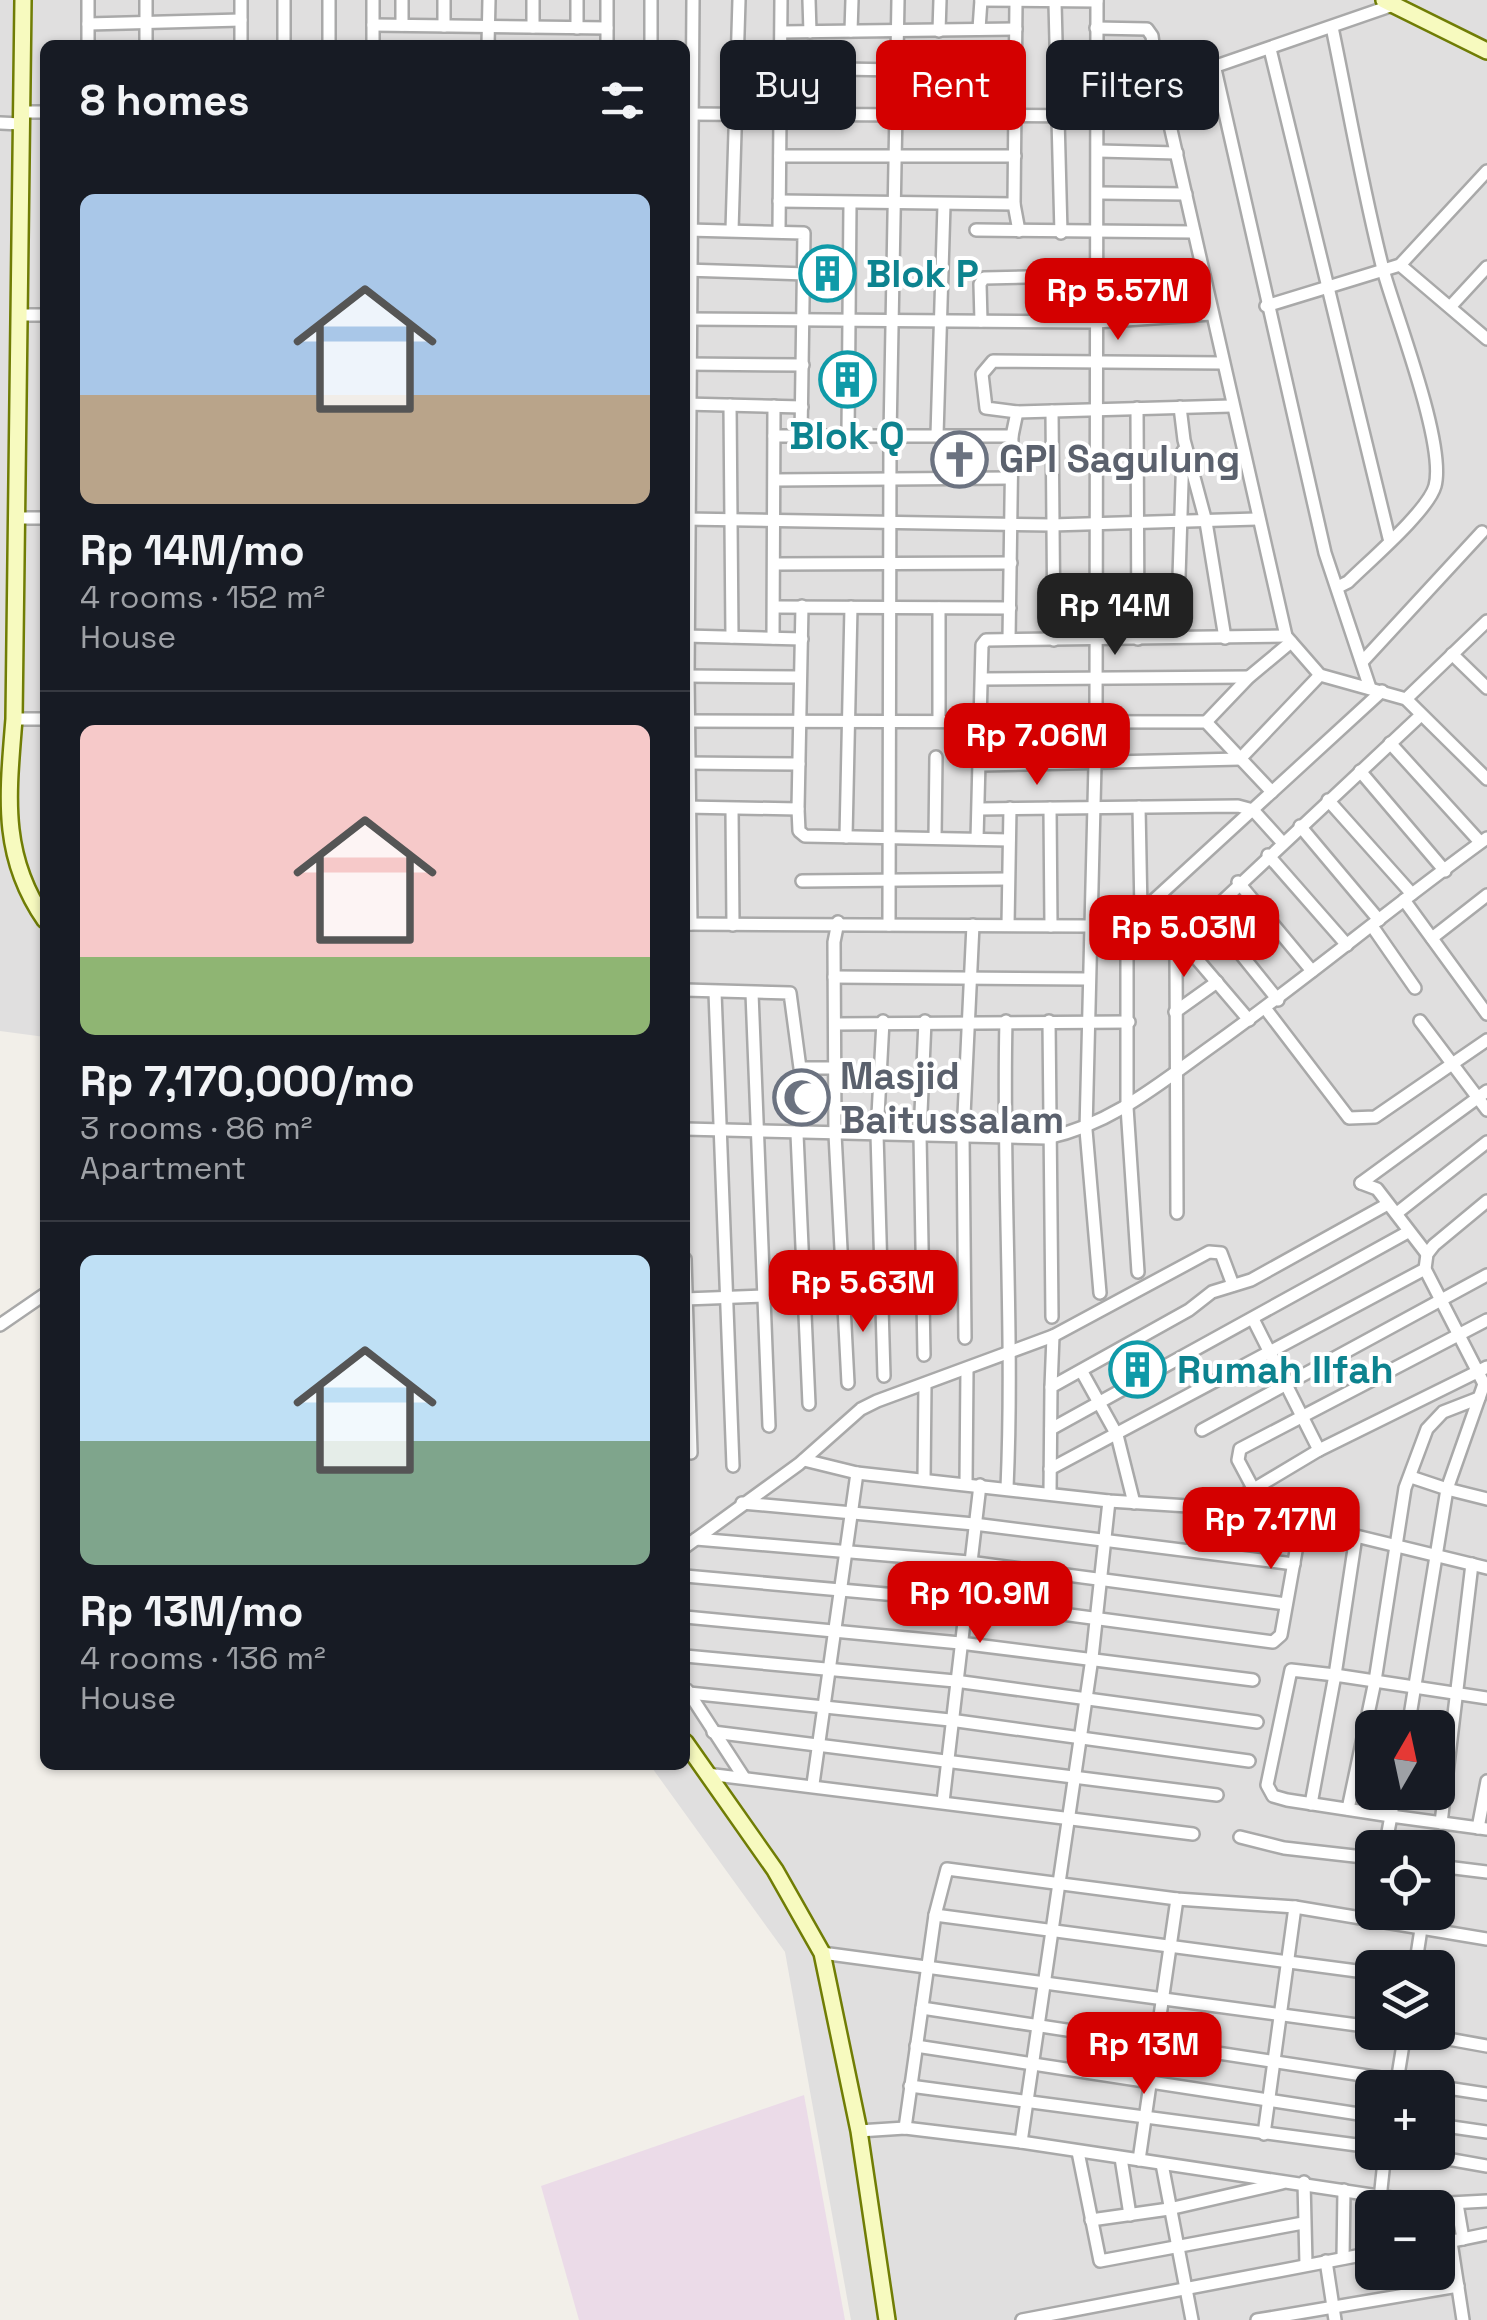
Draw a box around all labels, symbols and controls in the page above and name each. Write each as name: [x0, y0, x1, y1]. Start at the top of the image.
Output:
chip: Buy: [720, 40, 856, 130]
chip: Rent: [876, 40, 1026, 130]
chip: Filters: [1046, 40, 1219, 130]
icon: filters: [595, 73, 650, 128]
text: 8 homes: [80, 74, 250, 127]
building icon: Blok P: [797, 244, 857, 304]
place label: Blok P: [866, 250, 979, 298]
pin: Rp 5.57M: [1015, 258, 1221, 343]
icon: home: [275, 259, 455, 439]
text: Rp 5.57M: [1047, 270, 1189, 310]
building icon: Blok Q: [817, 349, 877, 409]
place label: Blok Q: [789, 412, 905, 460]
church icon: GPI Sagulung: [930, 429, 990, 489]
place label: GPI Sagulung: [999, 435, 1240, 483]
text: Rp 14M/mo: [80, 524, 305, 577]
pin: Rp 14M: [1034, 573, 1196, 658]
text: 4 rooms · 152 m²: [80, 577, 325, 617]
text: Rp 14M: [1059, 585, 1171, 625]
text: House: [80, 617, 176, 657]
pin: Rp 7.06M: [934, 703, 1140, 788]
text: Rp 7.06M: [966, 715, 1108, 755]
icon: home: [275, 790, 455, 970]
pin: Rp 5.03M: [1081, 895, 1287, 980]
text: Rp 5.03M: [1111, 907, 1257, 947]
place label: Masjid Baitussalam: [840, 1052, 1064, 1144]
text: Rp 7,170,000/mo: [80, 1055, 415, 1108]
mosque icon: Masjid Baitussalam: [771, 1068, 831, 1128]
text: 3 rooms · 86 m²: [80, 1108, 312, 1148]
text: Apartment: [80, 1148, 246, 1188]
pin: Rp 5.63M: [760, 1250, 966, 1335]
text: Rp 5.63M: [791, 1262, 935, 1302]
icon: home: [275, 1320, 455, 1500]
building icon: Rumah Ilfah: [1108, 1340, 1168, 1400]
place label: Rumah Ilfah: [1177, 1346, 1394, 1394]
pin: Rp 7.17M: [1168, 1487, 1374, 1572]
text: Rp 7.17M: [1205, 1499, 1337, 1539]
pin: Rp 10.9M: [877, 1561, 1083, 1646]
text: Rp 10.9M: [909, 1573, 1051, 1613]
text: Rp 13M/mo: [80, 1585, 303, 1638]
text: 4 rooms · 136 m²: [80, 1638, 326, 1678]
text: House: [80, 1678, 176, 1718]
north arrow: [1355, 1710, 1455, 1810]
map controls: [1355, 1710, 1455, 2290]
button: locate: [1355, 1830, 1455, 1930]
button: layers: [1355, 1950, 1455, 2050]
pin: Rp 13M: [1063, 2012, 1225, 2097]
text: Rp 13M: [1089, 2024, 1199, 2064]
button: +: [1355, 2070, 1455, 2170]
button: −: [1355, 2190, 1455, 2290]

